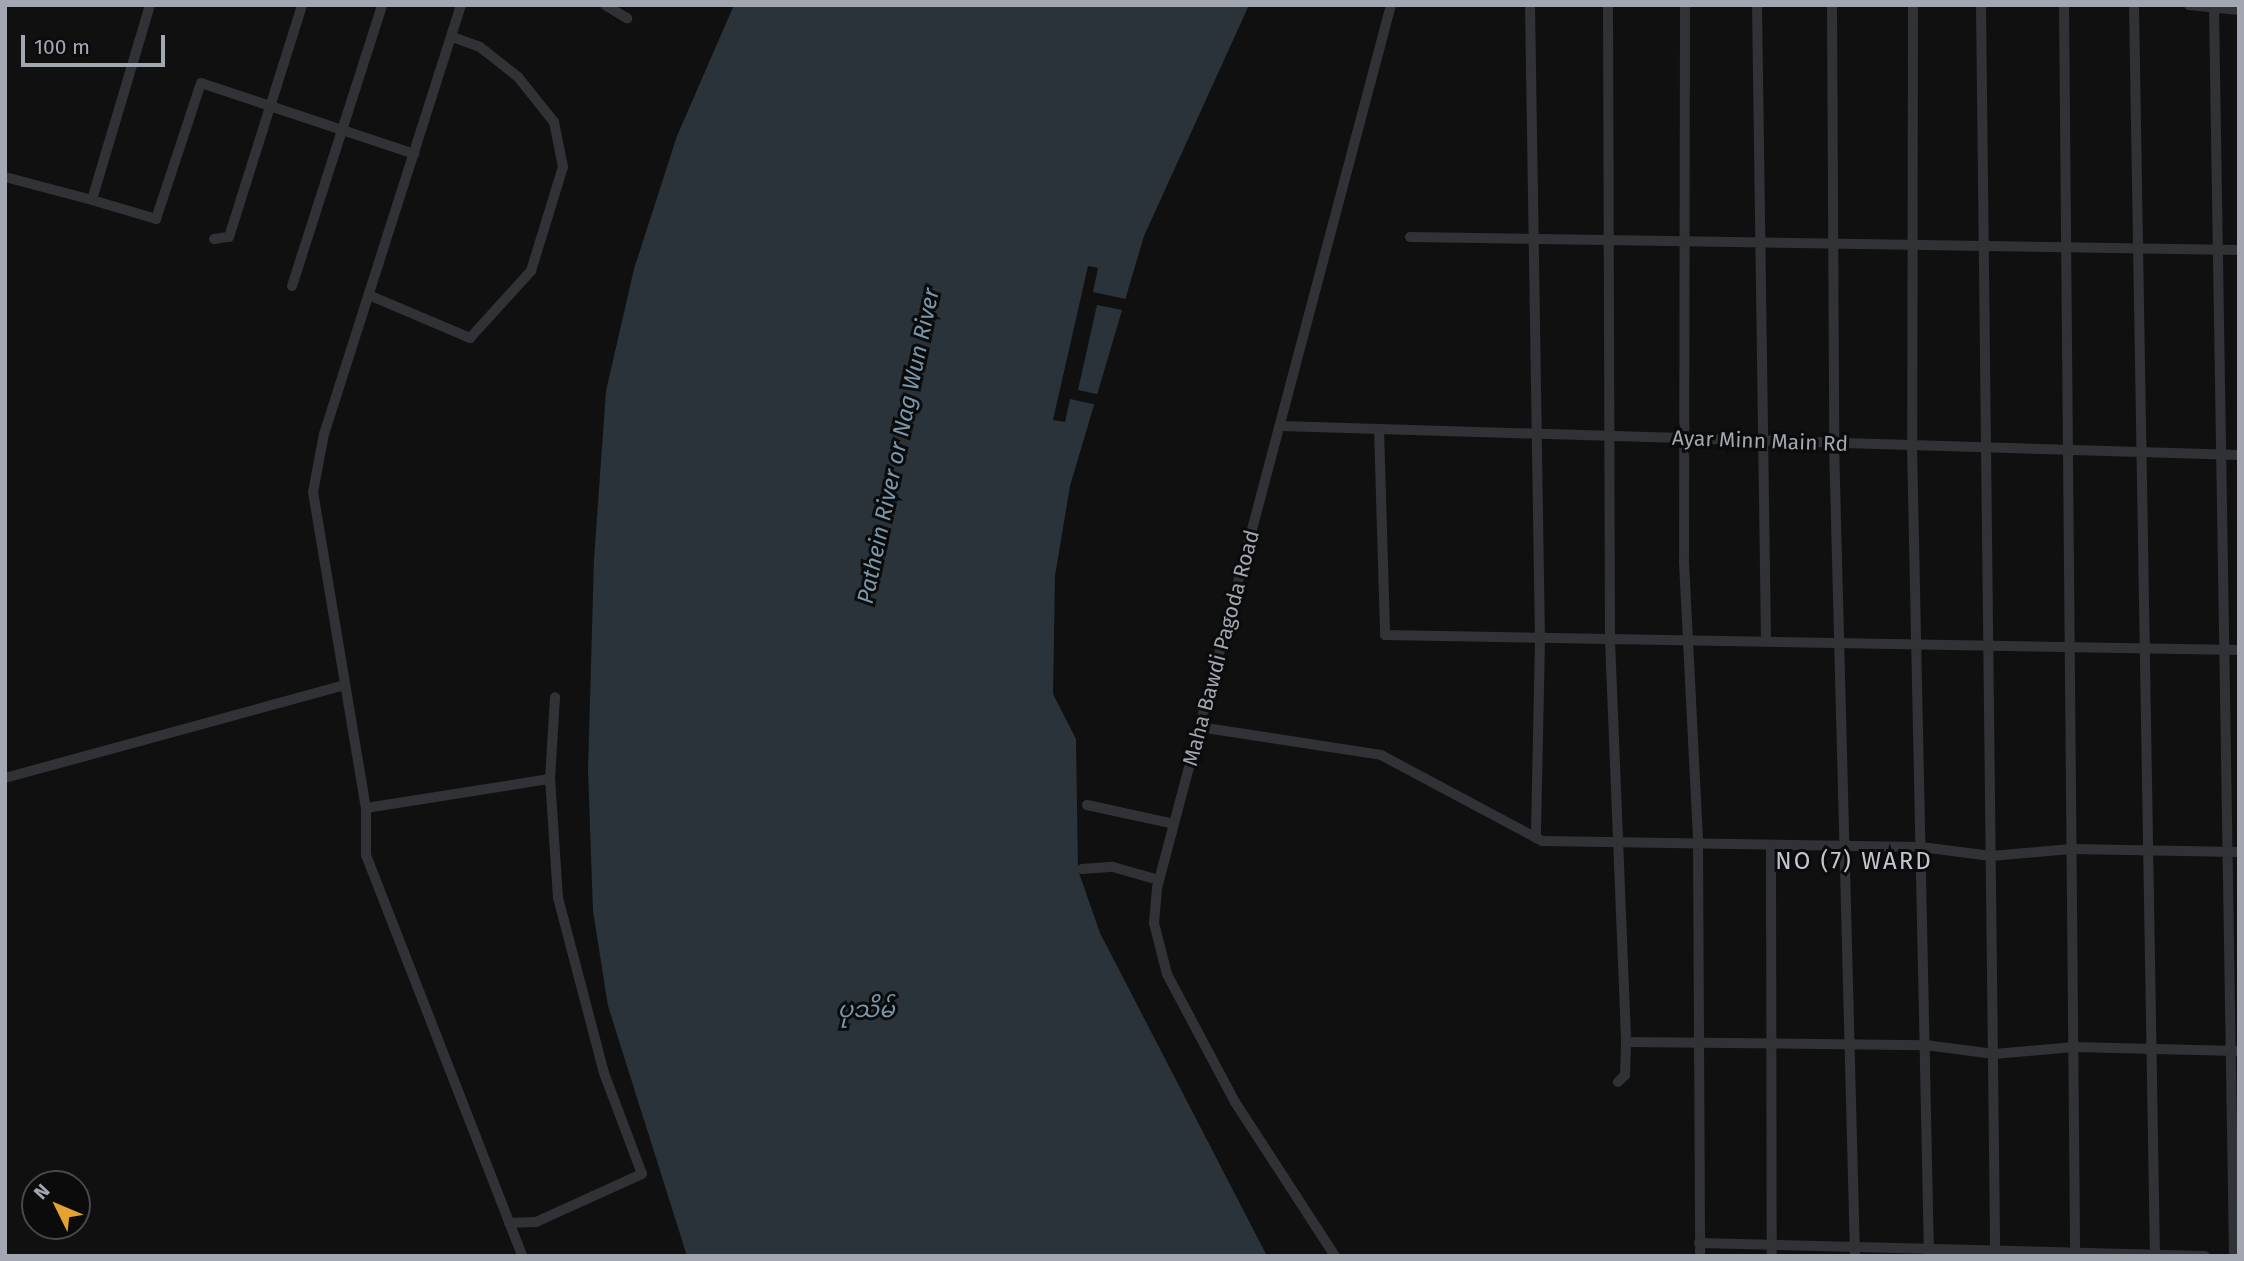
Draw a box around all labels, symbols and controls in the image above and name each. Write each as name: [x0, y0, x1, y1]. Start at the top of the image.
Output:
scale bar: [24, 21, 168, 65]
text: 100 m: [34, 34, 90, 60]
water label: Pathein River or Nag Wun River: [851, 286, 945, 606]
street label: Ayar Minn Main Rd: [1672, 425, 1848, 457]
street label: Maha Bawdi Pagoda Road: [1177, 527, 1265, 769]
district label: NO (7) WARD: [1777, 848, 1931, 876]
water label: ပုသိမ်: [837, 995, 895, 1023]
north arrow: [21, 1170, 91, 1240]
text: N: [29, 1179, 54, 1204]

